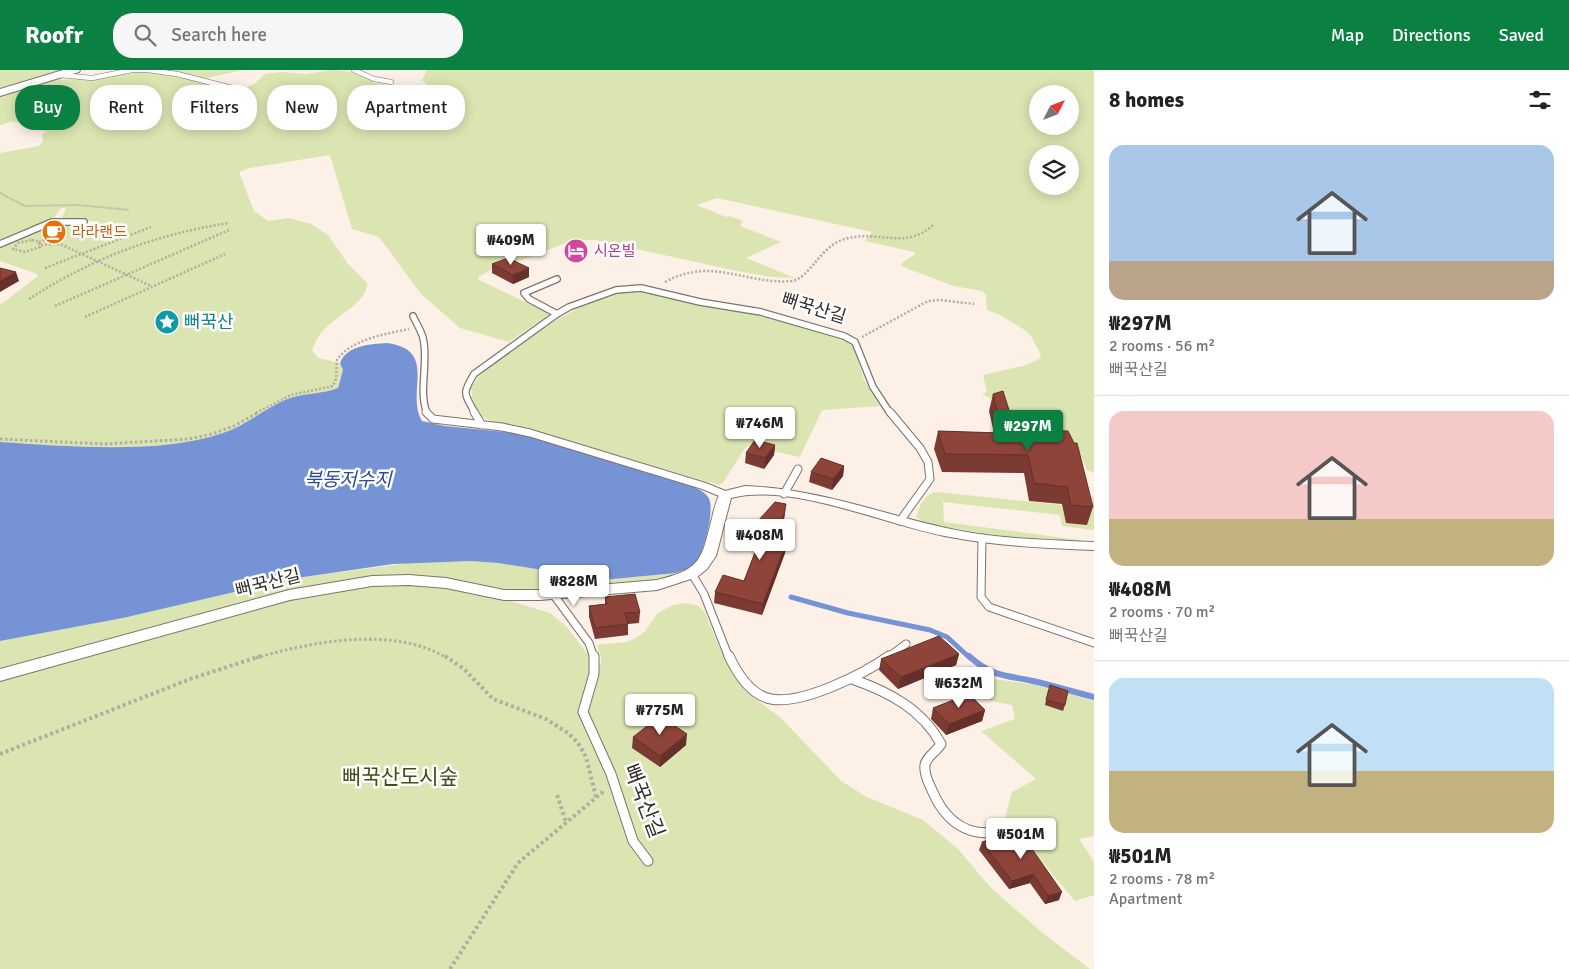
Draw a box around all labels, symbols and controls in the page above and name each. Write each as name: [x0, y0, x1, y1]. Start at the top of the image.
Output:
search box: [113, 13, 463, 58]
text: Roofr: [25, 20, 83, 50]
icon: search: [131, 21, 159, 49]
text: Search here: [171, 23, 267, 47]
text: Map: [1331, 24, 1364, 46]
text: Directions: [1392, 24, 1471, 46]
text: Saved: [1499, 24, 1544, 46]
chip: Buy: [15, 85, 80, 130]
chip: Rent: [90, 85, 162, 130]
chip: Filters: [172, 85, 257, 130]
chip: New: [267, 85, 337, 130]
chip: Apartment: [347, 85, 465, 130]
north arrow: [1029, 85, 1079, 135]
map controls: [1029, 85, 1079, 195]
icon: filters: [1526, 86, 1554, 114]
text: 8 homes: [1109, 87, 1184, 113]
button: layers: [1029, 145, 1079, 195]
icon: home: [1287, 178, 1377, 268]
cafe icon: 라라랜드: [41, 219, 67, 245]
place label: 라라랜드: [72, 223, 127, 241]
pin: ₩409M: [476, 224, 546, 266]
text: ₩409M: [487, 230, 535, 250]
hotel icon: 시온빌: [563, 238, 589, 264]
place label: 시온빌: [594, 242, 635, 260]
street label: 뻐꾹산길: [779, 288, 849, 328]
place icon: 뻐꾹산: [154, 309, 180, 335]
text: ₩297M: [1109, 310, 1172, 336]
place label: 뻐꾹산: [184, 311, 234, 333]
text: 2 rooms · 56 m²: [1109, 336, 1215, 356]
text: 뻐꾹산길: [1109, 360, 1168, 380]
pin: ₩746M: [725, 406, 795, 449]
pin: ₩297M: [993, 410, 1063, 452]
text: ₩746M: [736, 413, 784, 433]
text: ₩297M: [1004, 416, 1052, 436]
icon: home: [1287, 443, 1377, 533]
water label: 북동저수지: [304, 468, 393, 492]
pin: ₩408M: [725, 518, 795, 561]
text: ₩408M: [736, 525, 784, 545]
street label: 뻐꾹산길: [233, 564, 303, 602]
pin: ₩828M: [539, 564, 609, 607]
text: ₩828M: [550, 571, 598, 591]
text: ₩408M: [1109, 576, 1172, 602]
text: 2 rooms · 70 m²: [1109, 602, 1215, 622]
text: 뻐꾹산길: [1109, 626, 1168, 646]
pin: ₩632M: [924, 666, 994, 709]
text: ₩632M: [935, 673, 983, 693]
pin: ₩775M: [625, 694, 695, 736]
text: ₩775M: [636, 700, 684, 720]
icon: home: [1287, 710, 1377, 800]
street label: 뻐꾹산길: [618, 760, 670, 842]
park label: 뻐꾹산도시숲: [342, 764, 458, 790]
pin: ₩501M: [986, 818, 1056, 860]
text: ₩501M: [997, 824, 1045, 844]
text: ₩501M: [1109, 843, 1172, 869]
text: 2 rooms · 78 m²: [1109, 869, 1215, 889]
text: Apartment: [1109, 889, 1182, 909]

